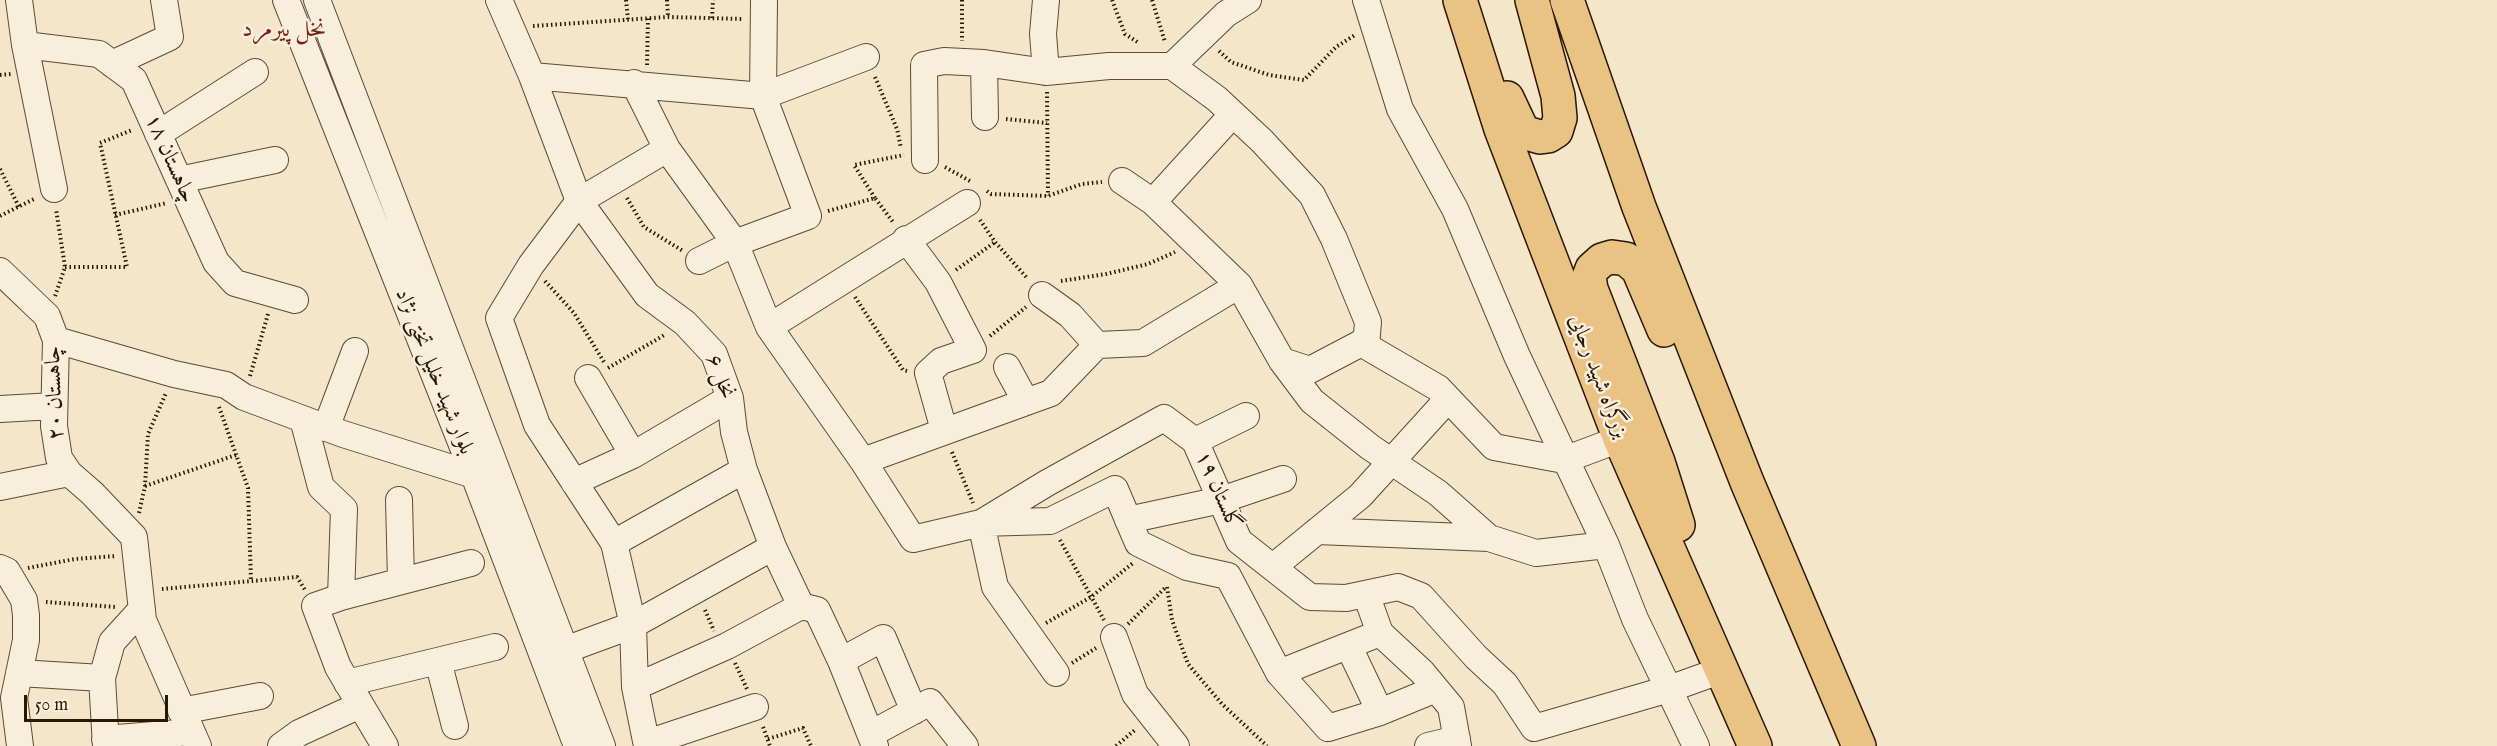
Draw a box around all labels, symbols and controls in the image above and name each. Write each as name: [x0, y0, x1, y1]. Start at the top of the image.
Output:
district label: نخل پیرمرد: [242, 17, 326, 45]
street label: چاهستان ۱۸: [138, 111, 200, 207]
street label: بلوار شهید خلیل تختی نژاد: [388, 285, 478, 459]
street label: بزرگراه شهید رجایی: [1561, 311, 1633, 443]
street label: چاهستان ۲۰: [41, 345, 71, 441]
street label: نخل ۶: [698, 351, 740, 403]
street label: گلستان ۱۹: [1188, 448, 1246, 534]
scale bar: [27, 683, 171, 721]
text: 50 m: [35, 694, 68, 717]

